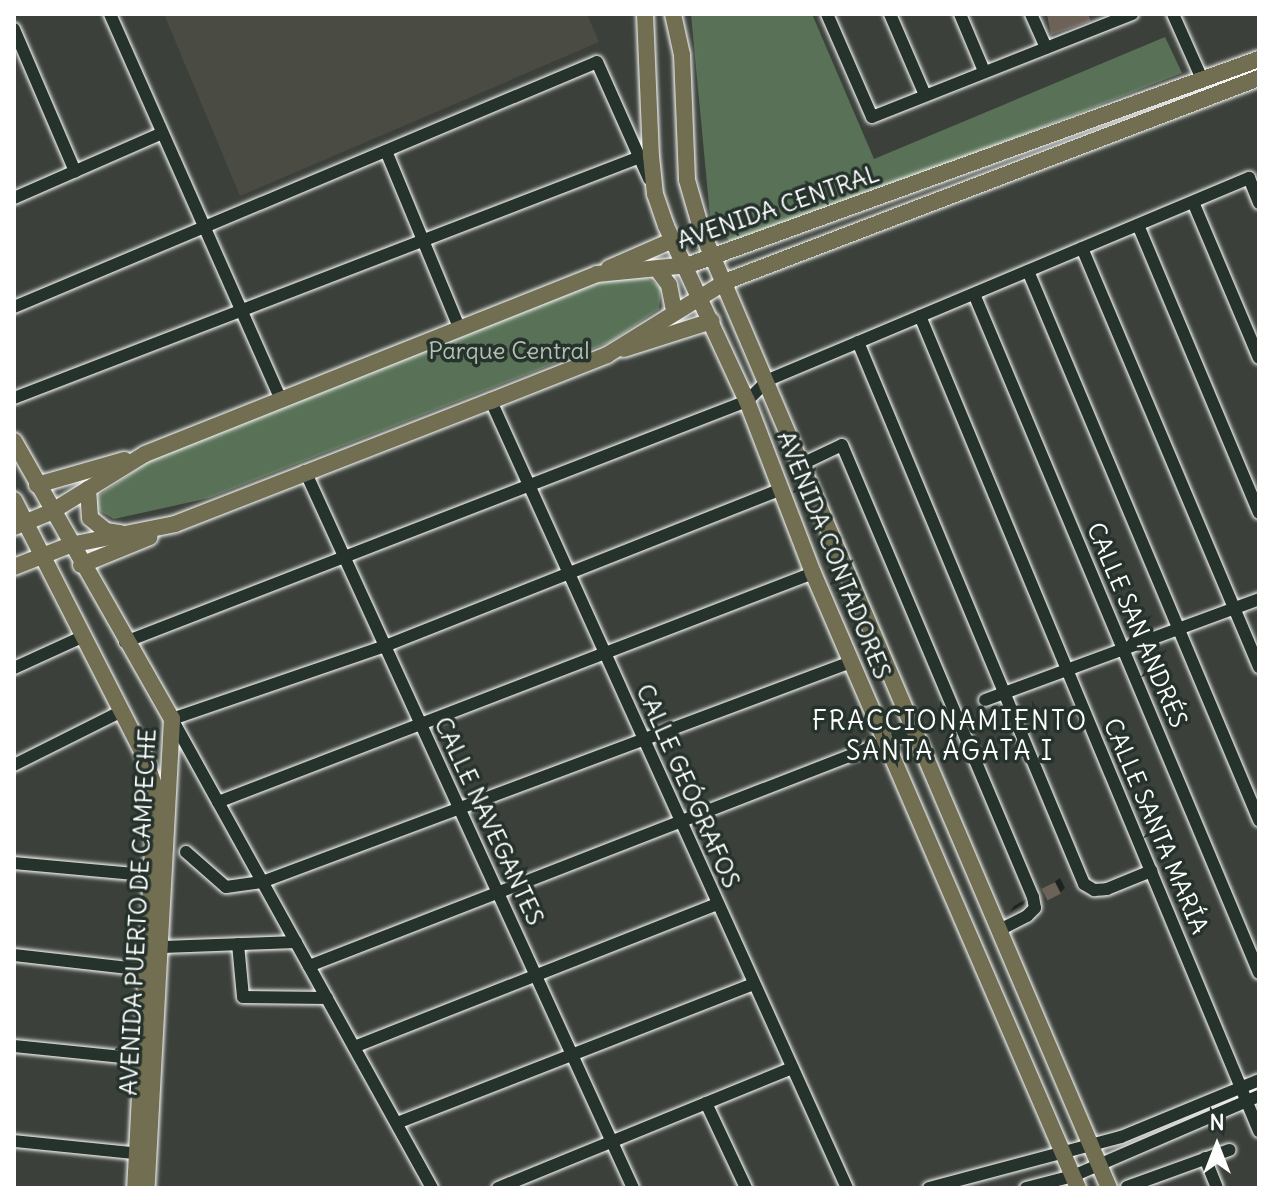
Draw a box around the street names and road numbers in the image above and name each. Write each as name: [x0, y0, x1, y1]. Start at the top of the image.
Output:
street label: AVENIDA CENTRAL: [673, 159, 883, 255]
street label: AVENIDA CONTADORES: [771, 427, 897, 683]
street label: CALLE SAN ANDRÉS: [1081, 518, 1193, 732]
street label: CALLE GEÓGRAFOS: [630, 680, 746, 892]
street label: CALLE NAVEGANTES: [428, 712, 550, 930]
street label: CALLE SANTA MARÍA: [1098, 714, 1214, 938]
street label: AVENIDA PUERTO DE CAMPECHE: [114, 728, 162, 1096]

